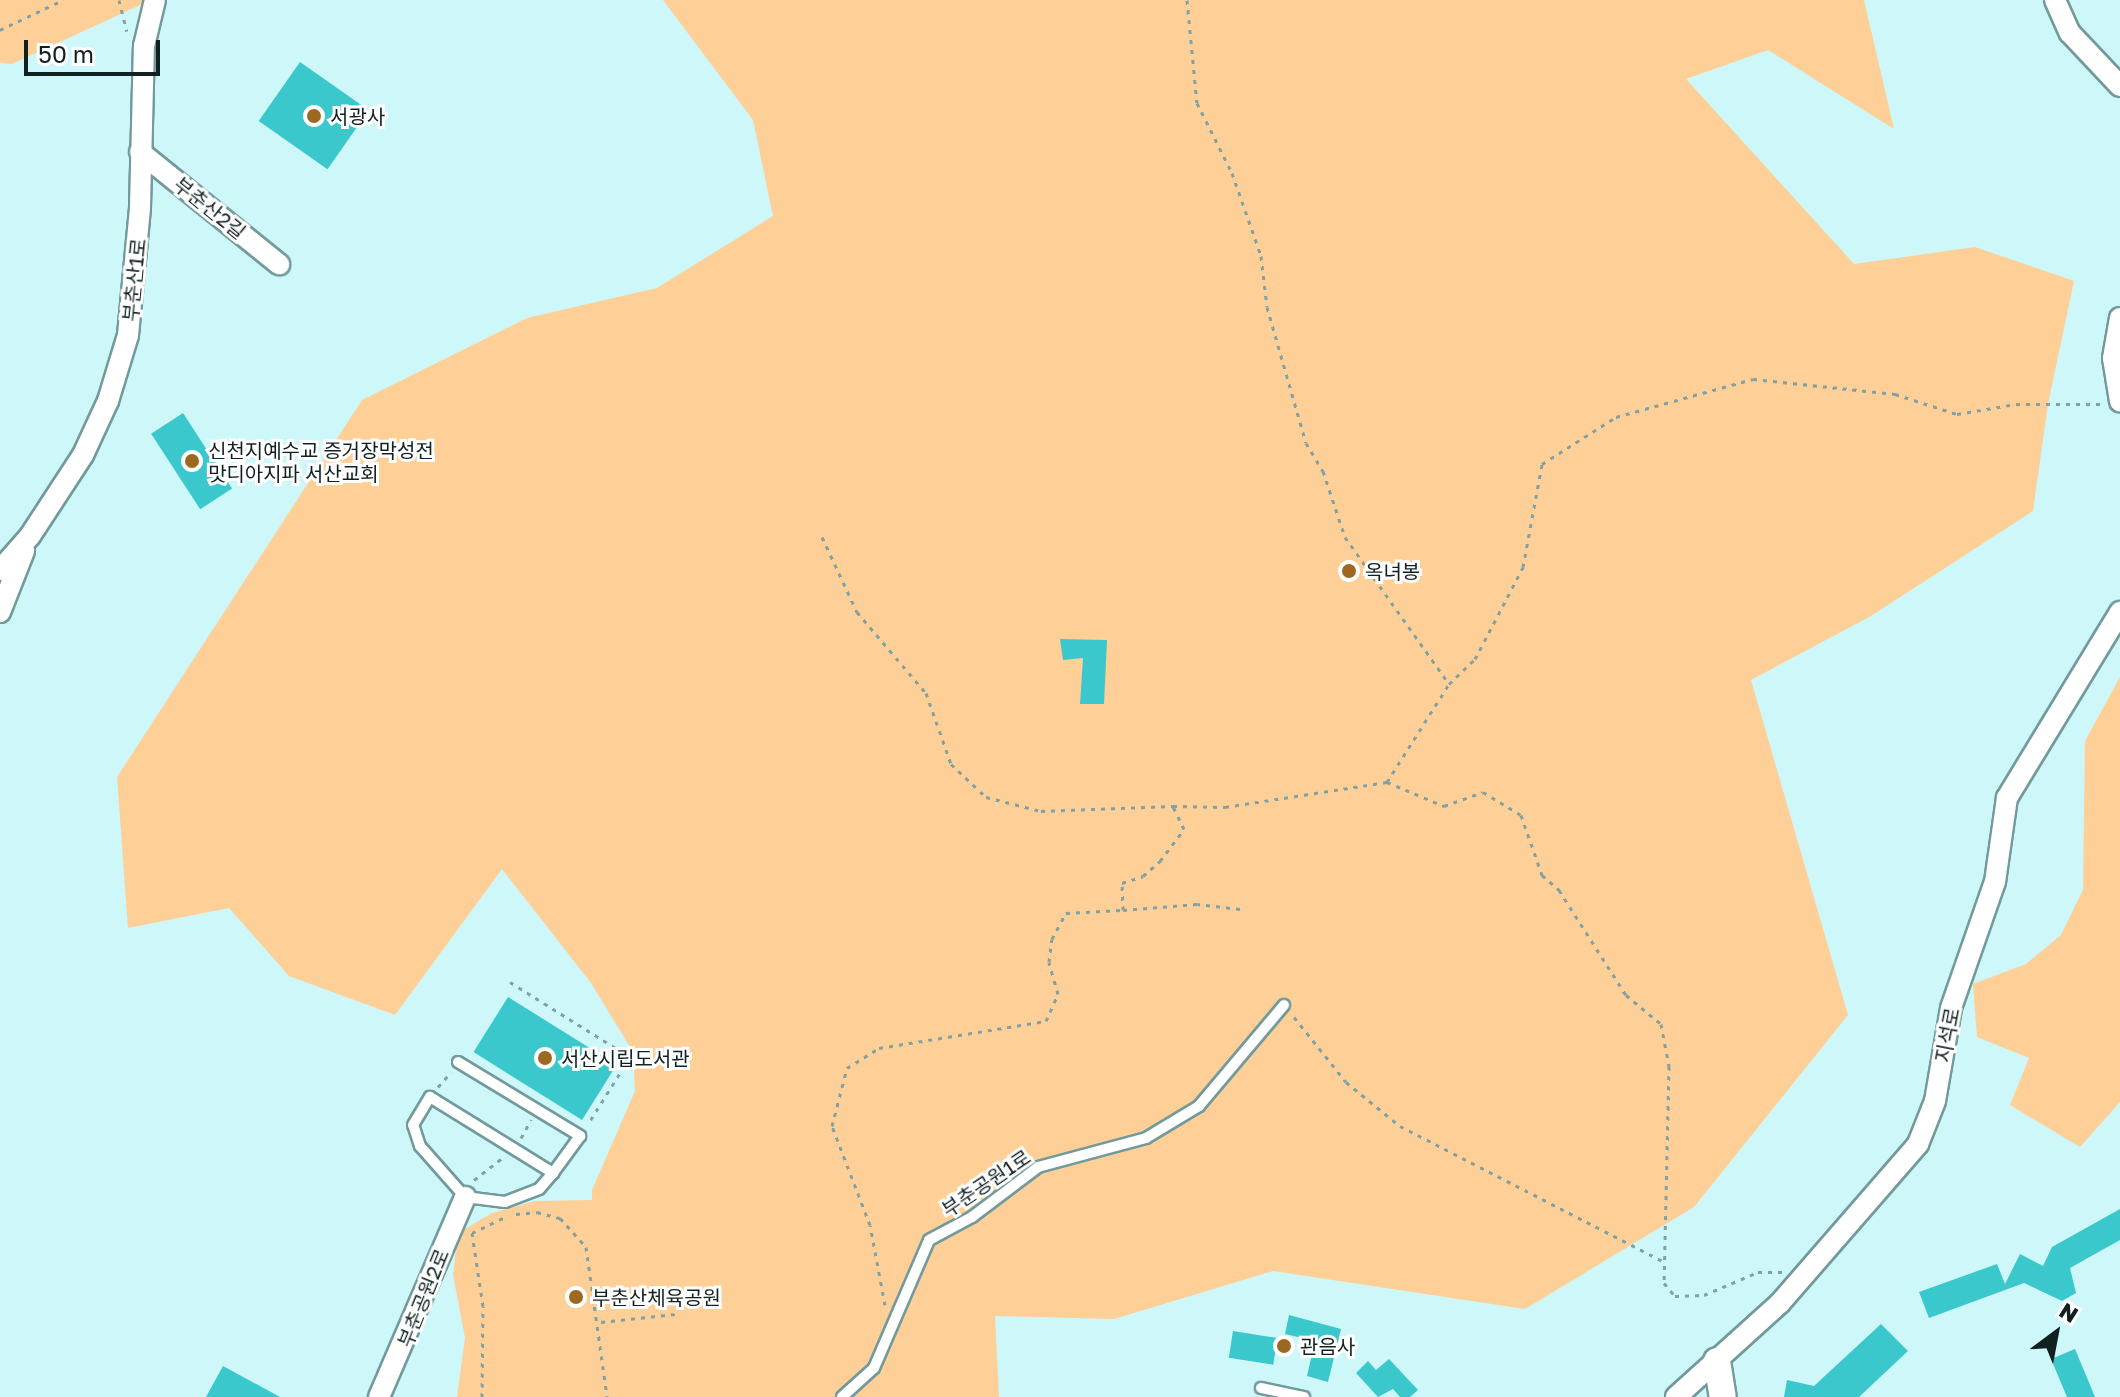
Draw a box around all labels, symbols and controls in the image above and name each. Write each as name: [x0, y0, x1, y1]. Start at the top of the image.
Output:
scale bar: [28, 24, 164, 74]
text: 50 m: [38, 39, 94, 68]
place label: 서광사: [330, 104, 385, 128]
marker: 서광사: [305, 107, 323, 125]
street label: 부춘산2길: [169, 172, 251, 244]
street label: 부춘산1로: [118, 237, 150, 323]
place label: 신천지예수교 증거장막성전 맛디아지파 서산교회: [208, 438, 434, 485]
marker: 신천지예수교 증거장막성전 맛디아지파 서산교회: [183, 452, 201, 470]
place label: 옥녀봉: [1365, 559, 1420, 583]
marker: 옥녀봉: [1340, 562, 1358, 580]
street label: 지석로: [1930, 1006, 1964, 1064]
place label: 서산시립도서관: [561, 1046, 690, 1070]
marker: 서산시립도서관: [536, 1049, 554, 1067]
street label: 부춘공원1로: [937, 1145, 1035, 1221]
street label: 부춘공원2로: [392, 1245, 454, 1351]
place label: 부춘산체육공원: [592, 1285, 721, 1309]
marker: 부춘산체육공원: [567, 1288, 585, 1306]
north arrow: [2016, 1293, 2096, 1373]
text: N: [2055, 1296, 2083, 1328]
place label: 관음사: [1300, 1334, 1355, 1358]
marker: 관음사: [1275, 1337, 1293, 1355]

